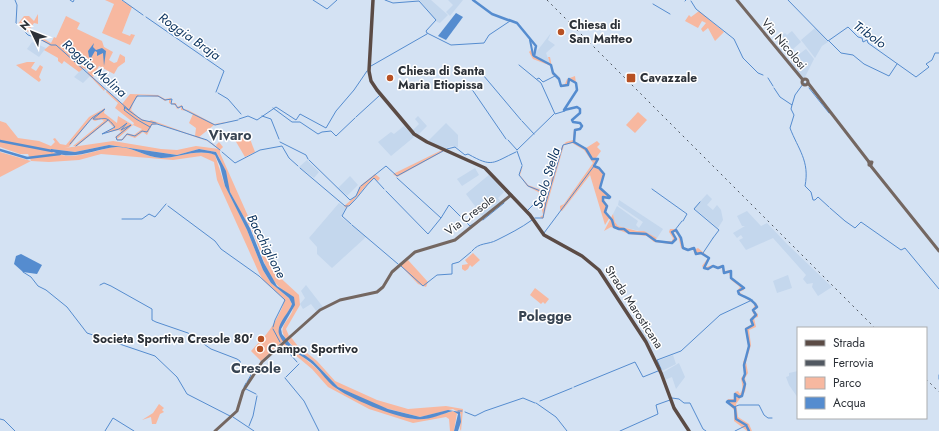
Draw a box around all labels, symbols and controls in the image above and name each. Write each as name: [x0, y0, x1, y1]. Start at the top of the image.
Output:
water label: Roggia Braja: [155, 8, 224, 65]
north arrow: [12, 12, 52, 52]
street label: Via Nicolosi: [757, 14, 811, 74]
place label: Chiesa di San Matteo: [569, 16, 632, 48]
water label: Tribolo: [849, 16, 890, 53]
text: N: [16, 17, 34, 34]
marker: Chiesa di San Matteo: [556, 27, 566, 37]
water label: Roggia Molina: [58, 35, 131, 102]
place label: Chiesa di Santa Maria Etiopissa: [398, 62, 484, 94]
place label: Cavazzale: [640, 69, 697, 87]
marker: Cavazzale: [625, 72, 637, 84]
marker: Chiesa di Santa Maria Etiopissa: [385, 73, 395, 83]
district label: Vivaro: [208, 125, 251, 145]
water label: Scolo Stella: [528, 145, 565, 211]
street label: Via Cresole: [441, 190, 499, 240]
water label: Bacchiglione: [242, 211, 291, 282]
street label: Strada Marosticana: [600, 262, 668, 352]
district label: Polegge: [518, 306, 572, 326]
legend: [797, 327, 927, 419]
place label: Societa Sportiva Cresole 80': [93, 330, 253, 348]
marker: Societa Sportiva Cresole 80': [256, 334, 266, 344]
text: Strada: [833, 334, 865, 352]
place label: Campo Sportivo: [268, 340, 358, 358]
marker: Campo Sportivo: [255, 344, 265, 354]
text: Ferrovia: [833, 354, 874, 372]
district label: Cresole: [231, 358, 281, 378]
text: Parco: [833, 374, 862, 392]
text: Acqua: [833, 394, 866, 412]

